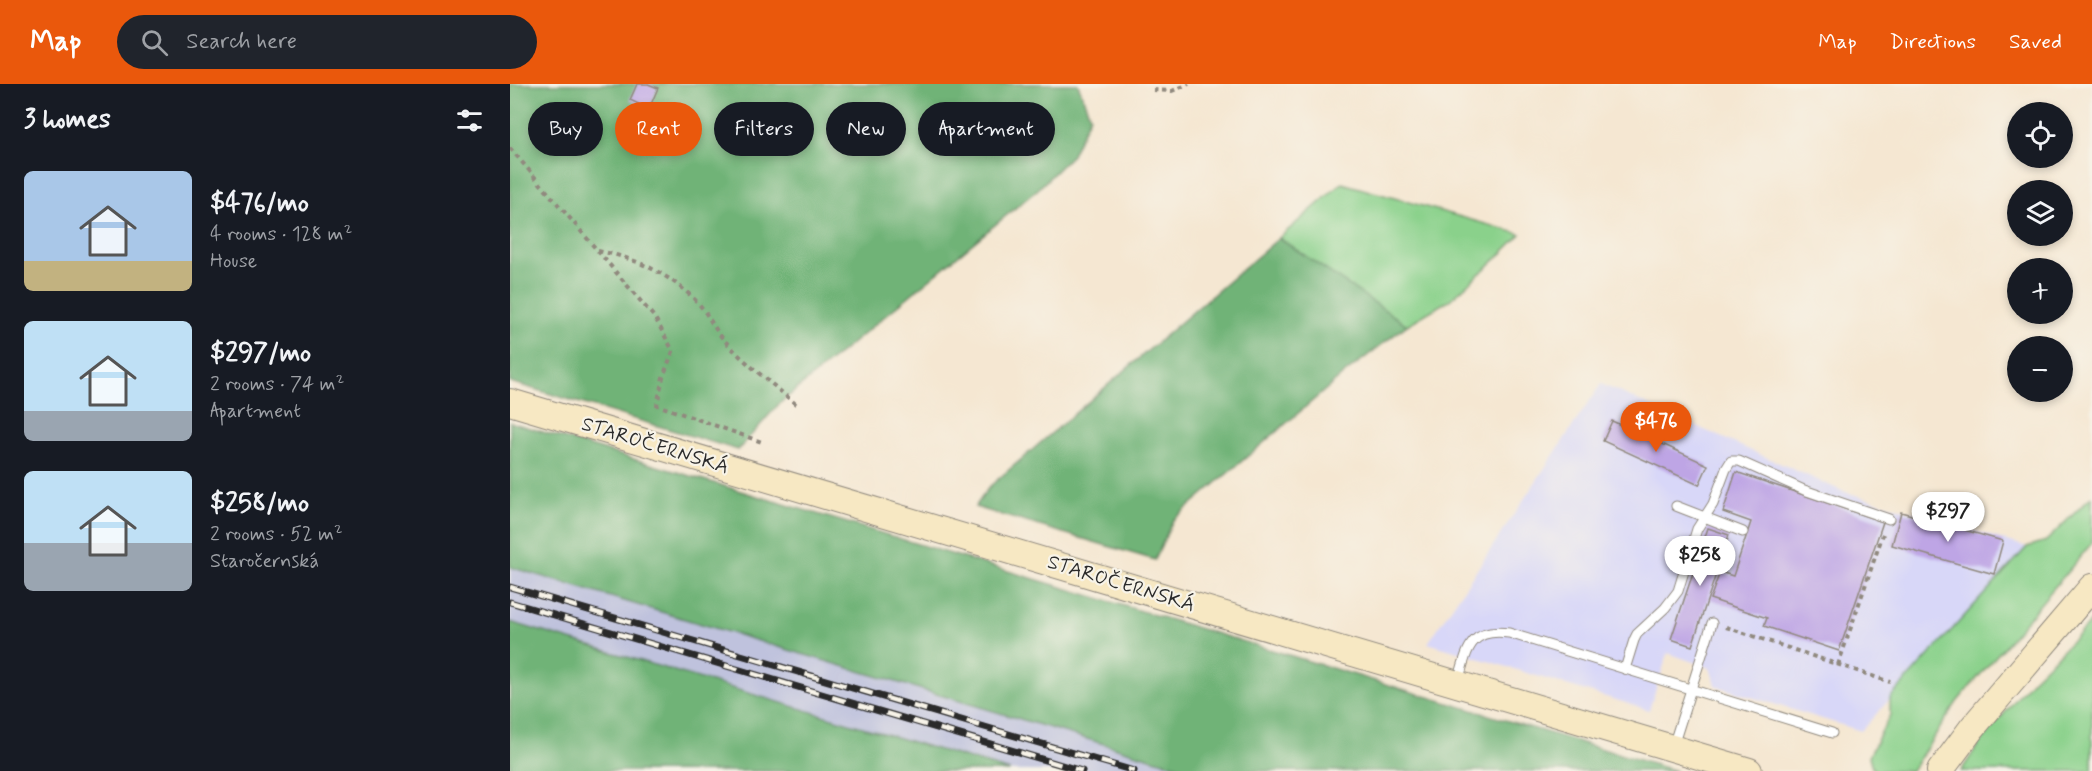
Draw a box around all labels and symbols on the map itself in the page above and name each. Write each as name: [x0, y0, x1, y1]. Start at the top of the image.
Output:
pin: $476: [1620, 402, 1692, 453]
street label: STAROČERNSKÁ: [578, 411, 732, 481]
pin: $297: [1912, 492, 1984, 543]
pin: $258: [1664, 536, 1736, 587]
street label: STAROČERNSKÁ: [1044, 549, 1198, 619]

